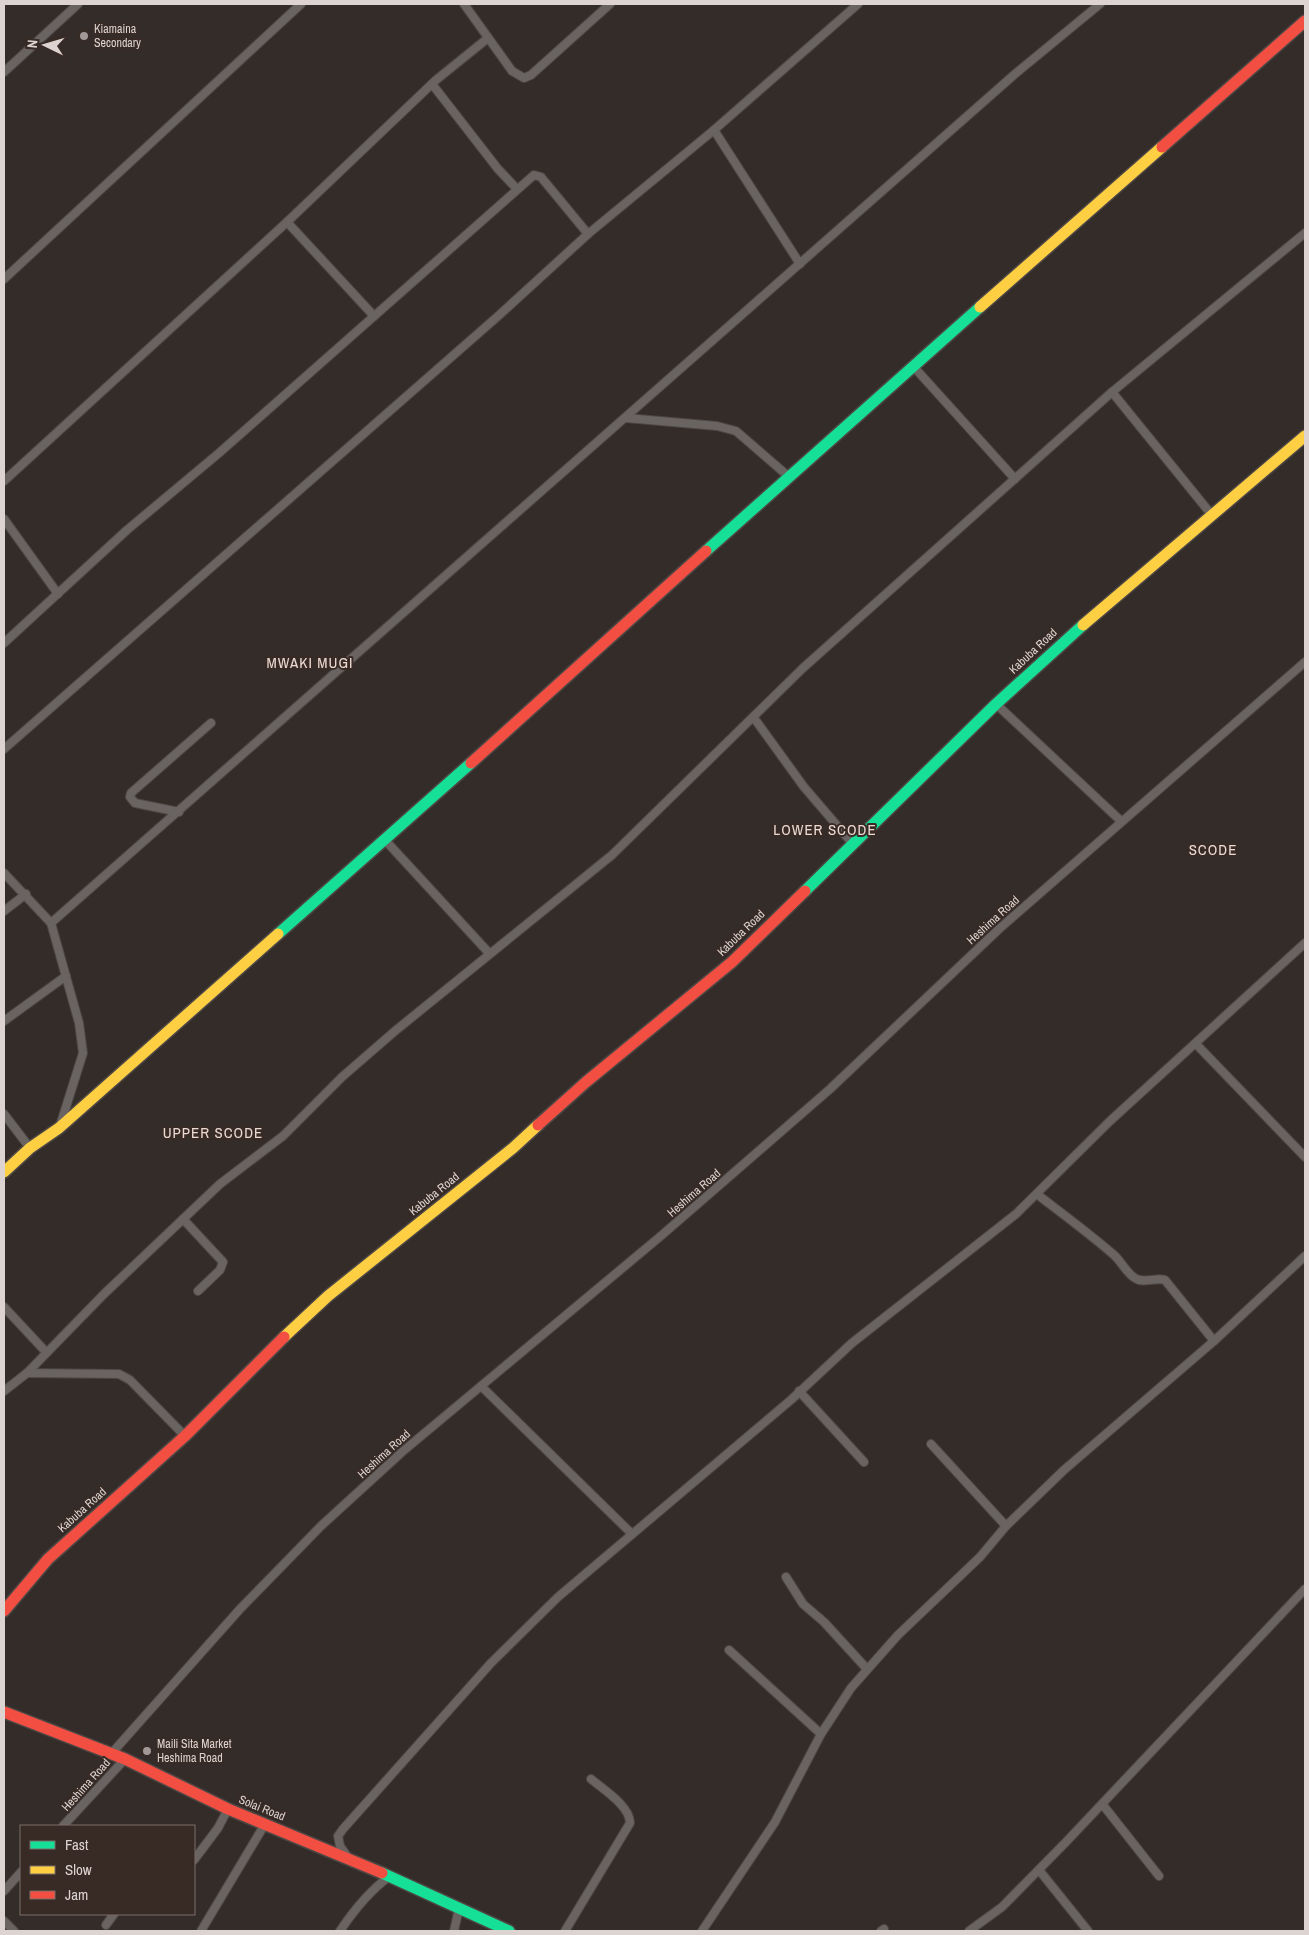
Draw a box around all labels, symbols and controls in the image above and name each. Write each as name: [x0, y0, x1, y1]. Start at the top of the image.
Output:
north arrow: [20, 20, 70, 70]
place label: Kiamaina Secondary: [94, 21, 141, 51]
marker: Kiamaina Secondary: [78, 30, 90, 42]
text: N: [23, 39, 41, 49]
street label: Kabuba Road: [1006, 625, 1060, 677]
district label: MWAKI MUGI: [267, 652, 353, 673]
district label: LOWER SCODE: [773, 819, 877, 840]
district label: SCODE: [1189, 839, 1237, 860]
street label: Heshima Road: [963, 892, 1023, 948]
street label: Kabuba Road: [714, 906, 768, 960]
district label: UPPER SCODE: [163, 1122, 263, 1143]
street label: Heshima Road: [664, 1165, 724, 1221]
street label: Kabuba Road: [406, 1169, 462, 1219]
street label: Heshima Road: [354, 1426, 414, 1482]
street label: Kabuba Road: [54, 1484, 110, 1536]
place label: Maili Sita Market Heshima Road: [157, 1736, 232, 1766]
marker: Maili Sita Market Heshima Road: [141, 1745, 153, 1757]
street label: Heshima Road: [58, 1755, 114, 1815]
street label: Solai Road: [236, 1791, 288, 1825]
legend: [20, 1825, 195, 1915]
text: Fast: [65, 1834, 89, 1855]
text: Slow: [65, 1859, 92, 1880]
text: Jam: [65, 1884, 88, 1905]

